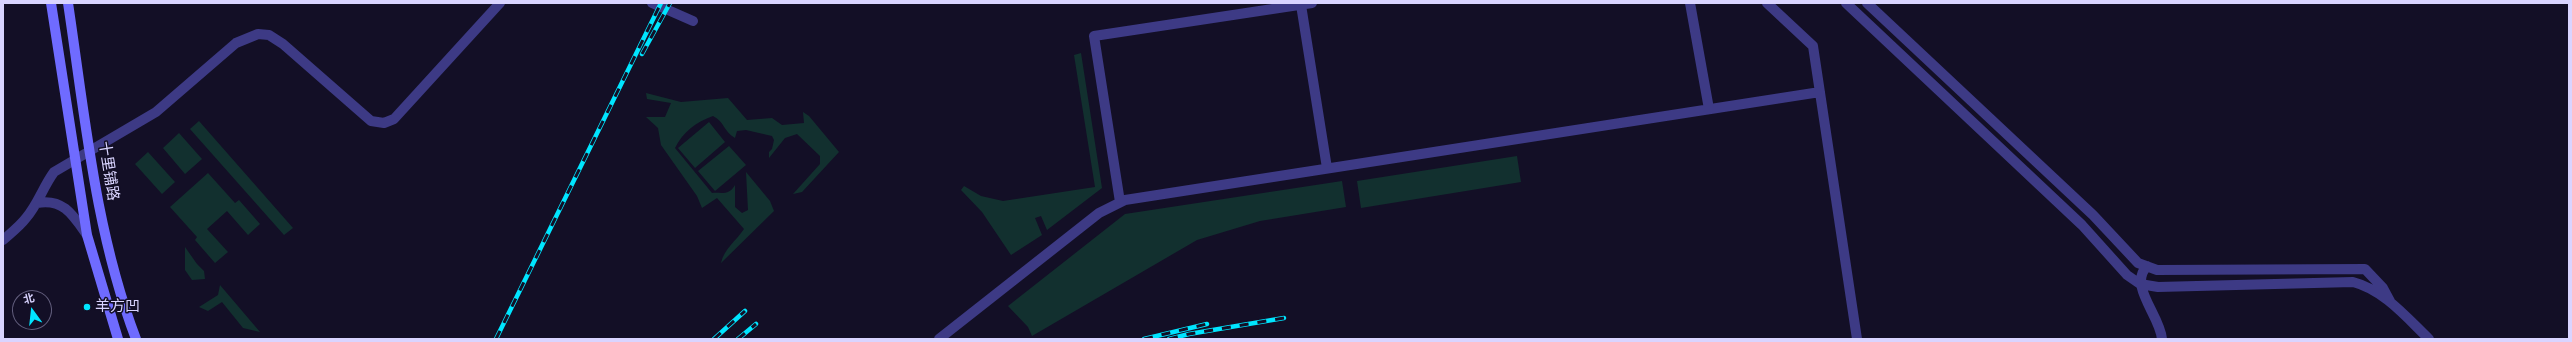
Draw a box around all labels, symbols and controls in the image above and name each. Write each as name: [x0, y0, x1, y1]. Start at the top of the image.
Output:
street label: 十里铺路: [94, 140, 122, 202]
north arrow: [12, 290, 52, 330]
text: 北: [22, 291, 36, 307]
place label: 羊方凹: [95, 298, 140, 316]
marker: 羊方凹: [82, 302, 92, 312]

